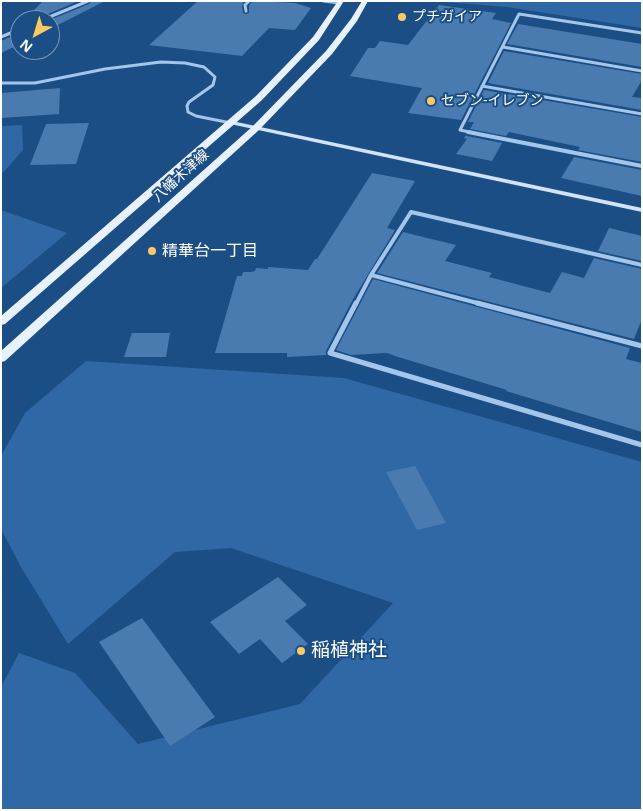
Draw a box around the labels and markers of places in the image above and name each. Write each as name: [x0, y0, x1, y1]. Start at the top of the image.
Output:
place label: プチガイア: [412, 9, 482, 25]
marker: プチガイア: [396, 11, 408, 23]
place label: セブン-イレブン: [441, 93, 544, 109]
marker: セブン-イレブン: [425, 95, 437, 107]
place label: 精華台一丁目: [162, 241, 258, 261]
marker: 精華台一丁目: [146, 245, 158, 257]
place label: 稲植神社: [311, 640, 387, 662]
marker: 稲植神社: [295, 645, 307, 657]

